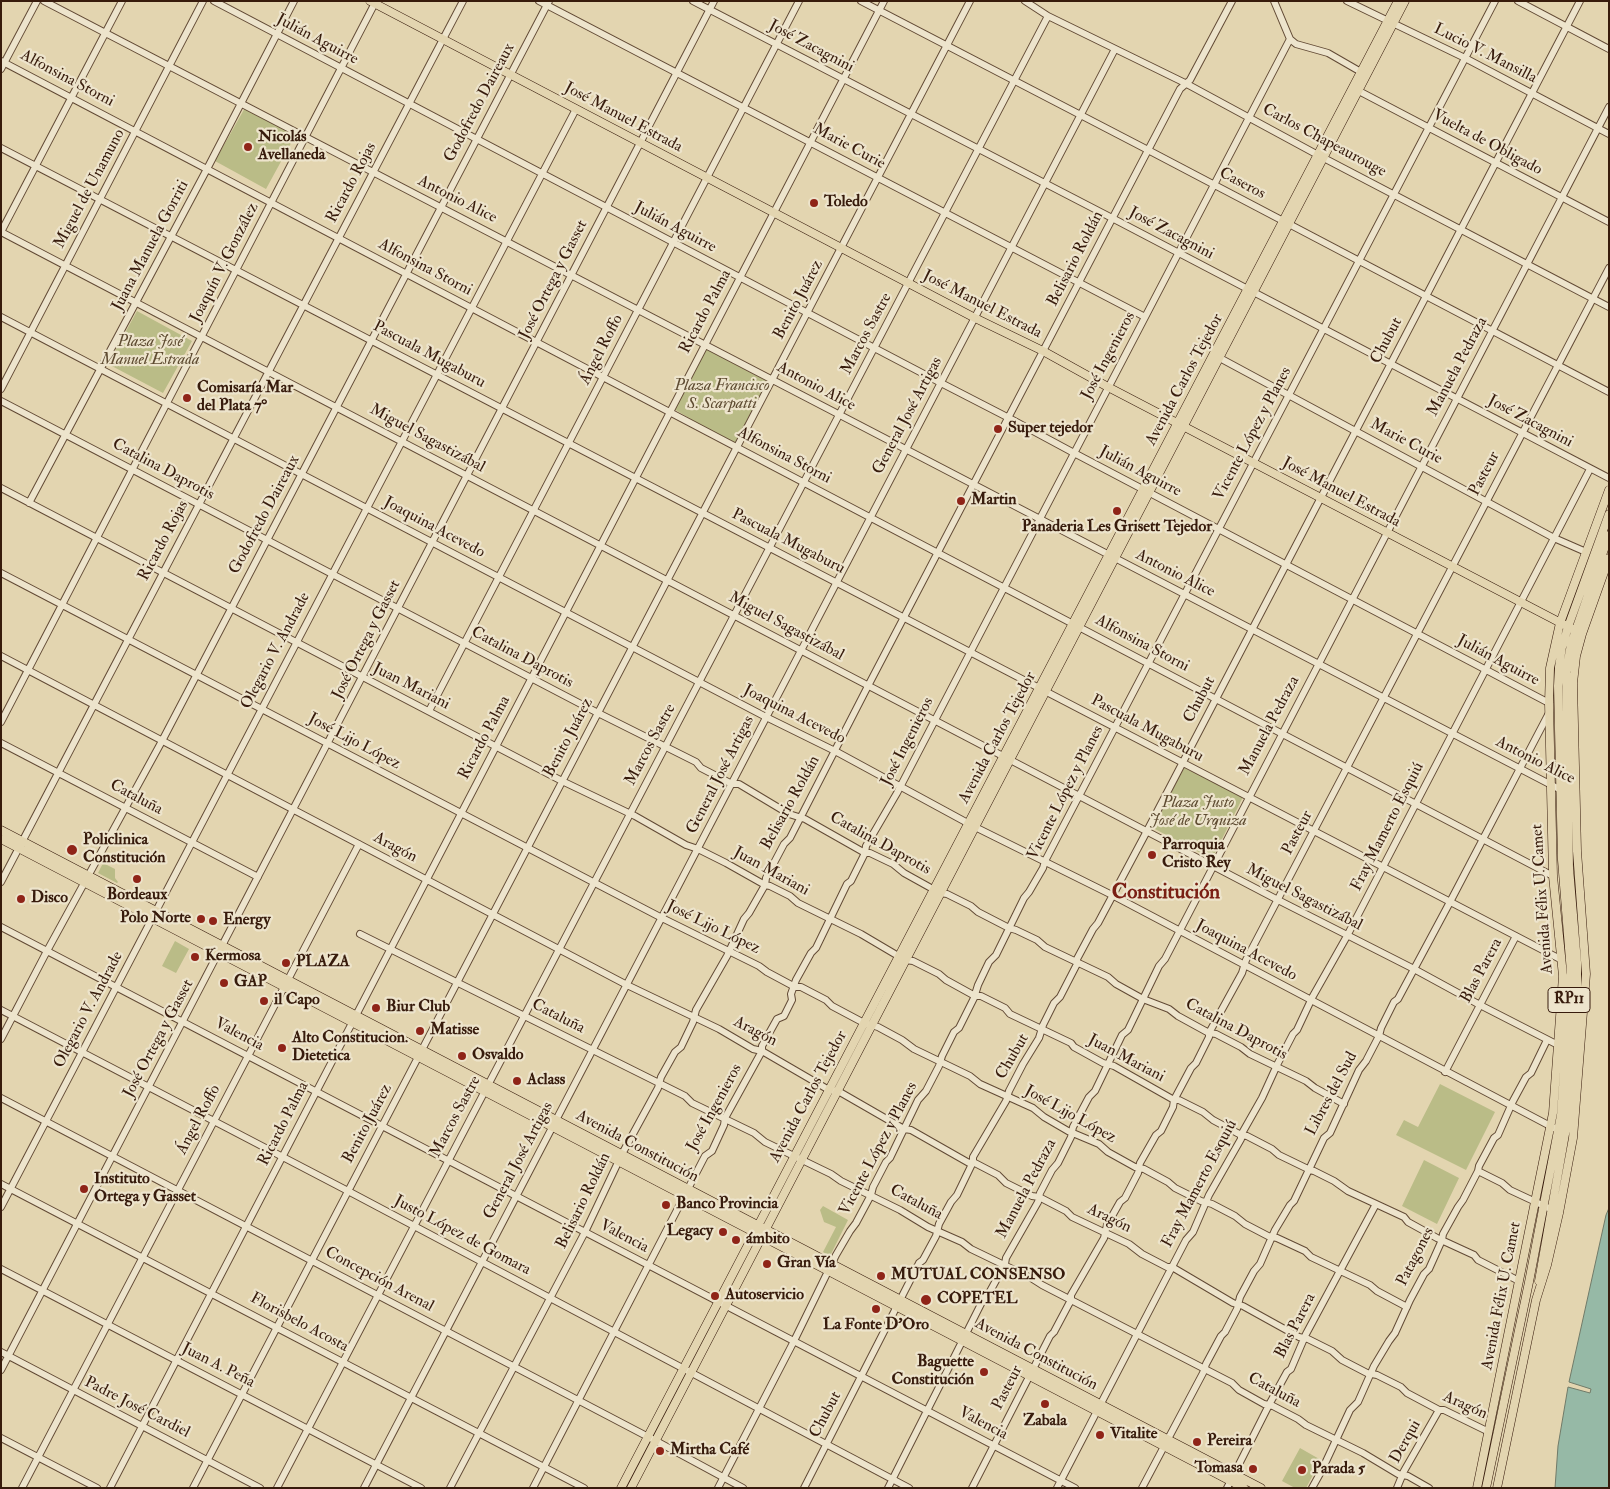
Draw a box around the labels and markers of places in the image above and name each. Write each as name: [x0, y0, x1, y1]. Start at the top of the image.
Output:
place label: Nicolás Avellaneda: [258, 128, 325, 166]
marker: Nicolás Avellaneda: [242, 141, 254, 153]
place label: Toledo: [824, 193, 868, 213]
marker: Toledo: [808, 197, 820, 209]
place label: Comisaría Mar del Plata 7°: [197, 379, 293, 417]
marker: Comisaría Mar del Plata 7°: [181, 392, 193, 404]
place label: Super tejedor: [1008, 419, 1093, 439]
marker: Super tejedor: [992, 423, 1004, 435]
place label: Martin: [971, 491, 1017, 511]
marker: Martin: [955, 495, 967, 507]
marker: Panaderia Les Grisett Tejedor: [1111, 505, 1123, 517]
place label: Panaderia Les Grisett Tejedor: [1022, 518, 1212, 538]
place label: Policlinica Constitución: [83, 831, 166, 869]
place label: Parroquia Cristo Rey: [1162, 836, 1231, 874]
marker: Policlinica Constitución: [65, 843, 79, 857]
marker: Parroquia Cristo Rey: [1146, 849, 1158, 861]
marker: Bordeaux: [131, 873, 143, 885]
place label: Bordeaux: [107, 886, 167, 906]
place label: Disco: [31, 889, 68, 909]
marker: Disco: [15, 893, 27, 905]
place label: Polo Norte: [120, 909, 191, 929]
place label: Energy: [223, 911, 270, 931]
marker: Polo Norte: [195, 913, 207, 925]
marker: Energy: [207, 915, 219, 927]
place label: Kermosa: [205, 947, 261, 967]
marker: Kermosa: [189, 951, 201, 963]
place label: PLAZA: [296, 953, 350, 973]
marker: PLAZA: [280, 957, 292, 969]
place label: GAP: [234, 973, 267, 993]
marker: GAP: [218, 977, 230, 989]
place label: il Capo: [274, 991, 320, 1011]
marker: il Capo: [258, 995, 270, 1007]
place label: Biur Club: [386, 998, 450, 1018]
marker: Biur Club: [370, 1002, 382, 1014]
place label: Matisse: [430, 1021, 479, 1041]
marker: Matisse: [414, 1025, 426, 1037]
place label: Alto Constitucion. Dietetica: [292, 1029, 408, 1067]
marker: Alto Constitucion. Dietetica: [276, 1042, 288, 1054]
place label: Osvaldo: [472, 1046, 524, 1066]
marker: Osvaldo: [456, 1050, 468, 1062]
place label: Aclass: [527, 1071, 565, 1091]
marker: Aclass: [511, 1075, 523, 1087]
place label: Instituto Ortega y Gasset: [94, 1170, 196, 1208]
marker: Instituto Ortega y Gasset: [78, 1183, 90, 1195]
place label: Banco Provincia: [676, 1195, 778, 1215]
marker: Banco Provincia: [660, 1199, 672, 1211]
place label: Legacy: [667, 1222, 713, 1242]
marker: Legacy: [717, 1226, 729, 1238]
place label: ámbito: [746, 1230, 790, 1250]
marker: ámbito: [730, 1234, 742, 1246]
place label: Gran Vía: [777, 1254, 835, 1274]
marker: Gran Vía: [761, 1258, 773, 1270]
place label: MUTUAL CONSENSO: [891, 1266, 1065, 1286]
marker: MUTUAL CONSENSO: [875, 1270, 887, 1282]
place label: Autoservicio: [725, 1286, 804, 1306]
marker: Autoservicio: [709, 1290, 721, 1302]
place label: COPETEL: [937, 1290, 1017, 1310]
marker: COPETEL: [919, 1293, 933, 1307]
marker: La Fonte D'Oro: [870, 1303, 882, 1315]
place label: La Fonte D'Oro: [823, 1316, 929, 1336]
place label: Baguette Constitución: [891, 1353, 974, 1391]
marker: Baguette Constitución: [978, 1366, 990, 1378]
marker: Zabala: [1039, 1398, 1051, 1410]
place label: Zabala: [1023, 1412, 1067, 1432]
place label: Vitalite: [1110, 1425, 1157, 1445]
marker: Vitalite: [1094, 1429, 1106, 1441]
place label: Pereira: [1207, 1432, 1252, 1452]
marker: Pereira: [1191, 1436, 1203, 1448]
place label: Mirtha Café: [670, 1441, 749, 1461]
marker: Mirtha Café: [654, 1445, 666, 1457]
place label: Tomasa: [1194, 1459, 1243, 1479]
place label: Parada 5: [1312, 1460, 1365, 1480]
marker: Tomasa: [1247, 1463, 1259, 1475]
marker: Parada 5: [1296, 1464, 1308, 1476]

